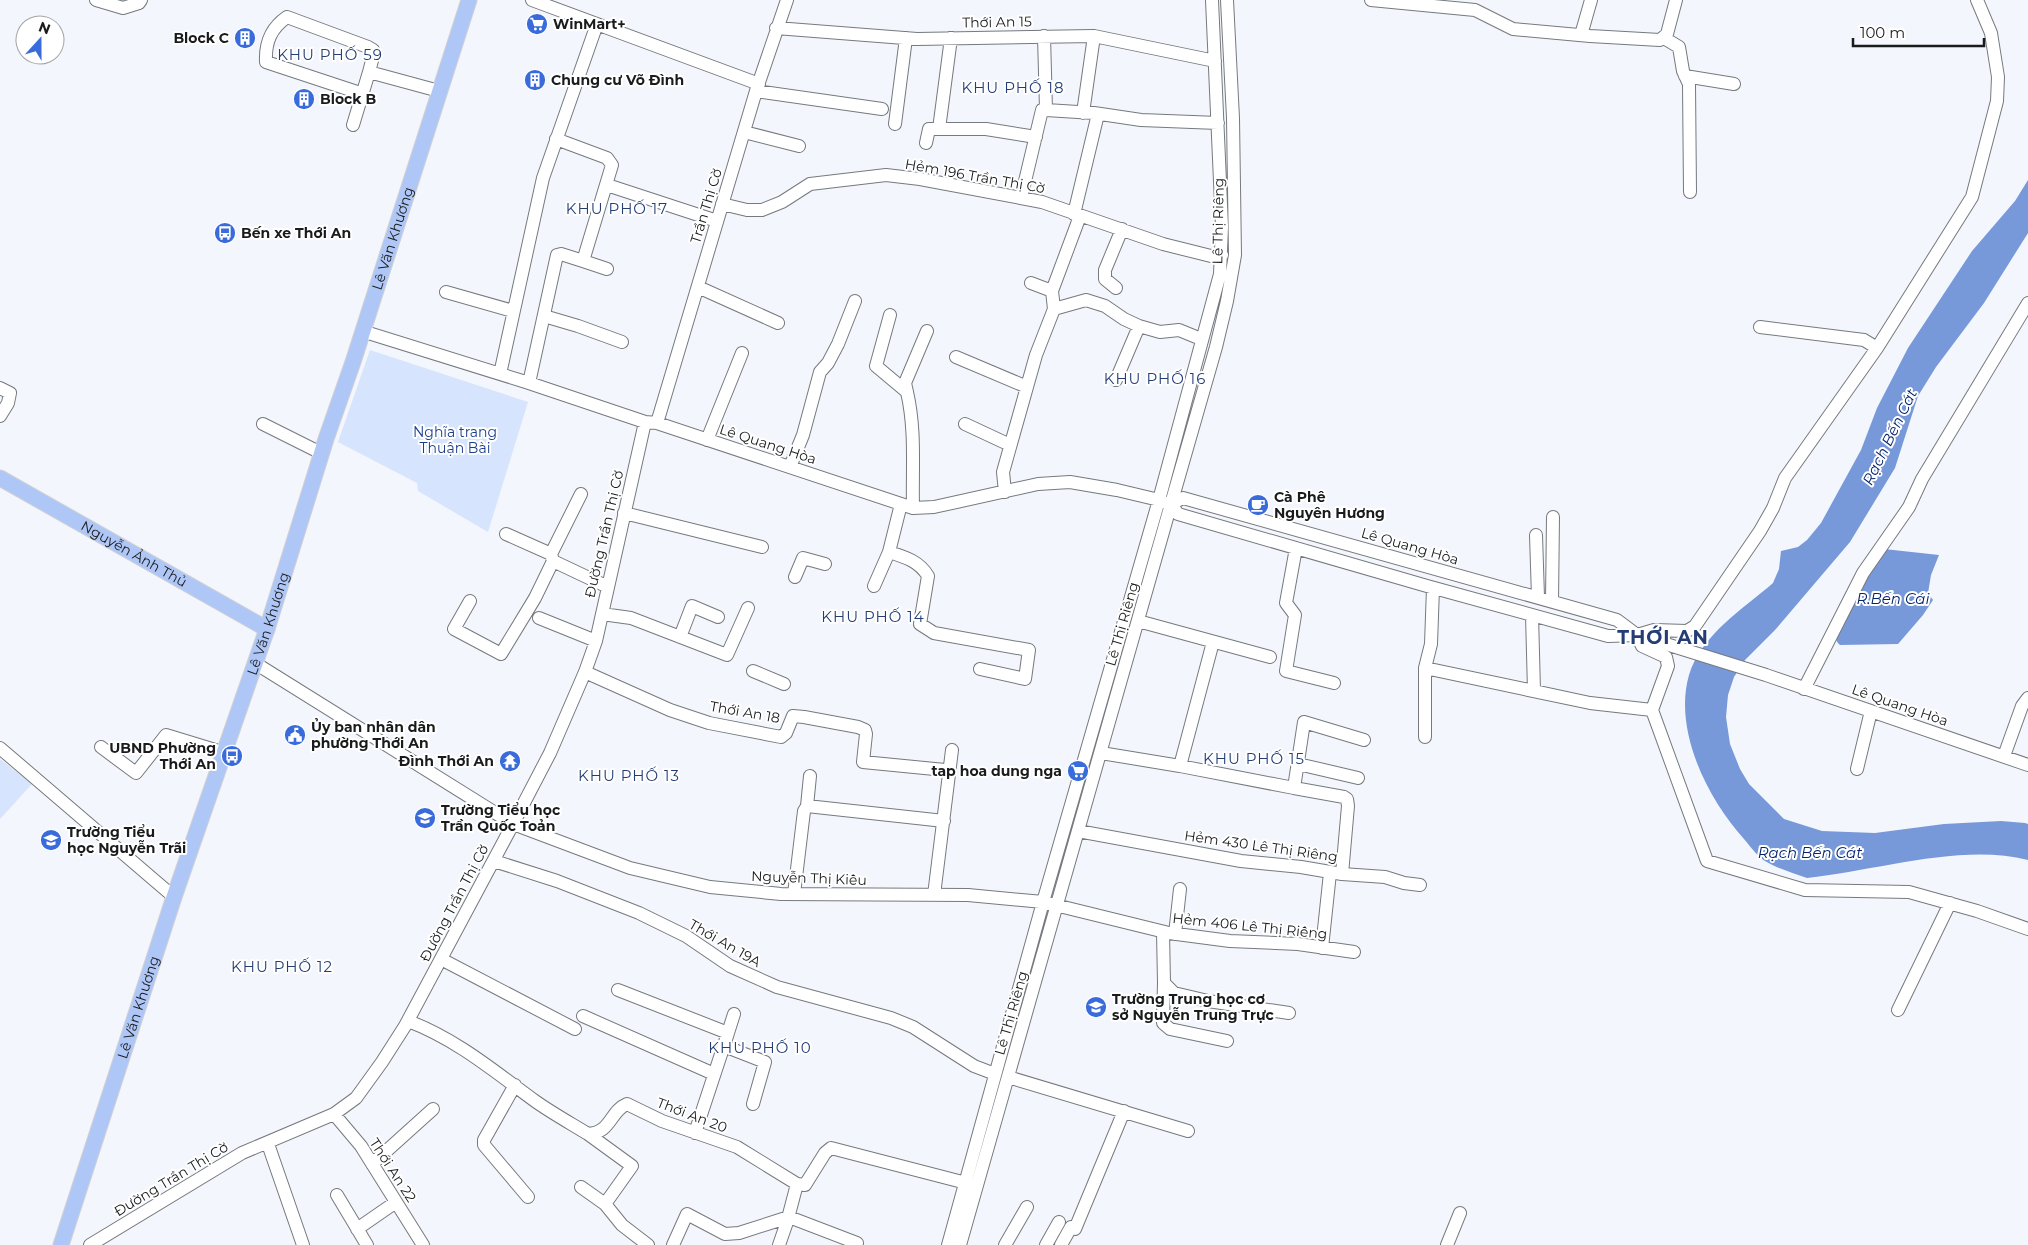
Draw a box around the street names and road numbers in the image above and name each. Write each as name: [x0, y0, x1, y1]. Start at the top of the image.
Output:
street label: Thới An 15: [962, 12, 1032, 32]
street label: Hẻm 196 Trần Thị Cờ: [904, 155, 1047, 197]
street label: Trần Thị Cờ: [686, 166, 726, 246]
street label: Lê Thị Riêng: [1208, 178, 1228, 264]
street label: Lê Văn Khương: [368, 185, 418, 292]
street label: Lê Quang Hòa: [717, 420, 819, 468]
street label: Đường Trần Thị Cờ: [581, 468, 627, 599]
street label: Nguyễn Ảnh Thủ: [78, 517, 190, 591]
street label: Lê Quang Hòa: [1359, 523, 1461, 569]
street label: Lê Văn Khương: [243, 570, 293, 677]
street label: Lê Thị Riêng: [1101, 580, 1143, 668]
street label: Lê Quang Hòa: [1849, 680, 1951, 730]
street label: Thới An 18: [709, 697, 782, 727]
street label: Hẻm 430 Lê Thị Riêng: [1183, 826, 1339, 866]
street label: Đường Trần Thị Cờ: [416, 841, 493, 965]
street label: Nguyễn Thị Kiêu: [751, 867, 867, 889]
street label: Hẻm 406 Lê Thị Riêng: [1172, 909, 1328, 943]
street label: Thới An 19A: [686, 915, 765, 971]
street label: Lê Văn Khương: [113, 953, 163, 1061]
street label: Lê Thị Riêng: [990, 969, 1032, 1057]
street label: Thới An 20: [654, 1093, 730, 1137]
street label: Thới An 22: [366, 1135, 420, 1205]
street label: Đường Trần Thị Cờ: [111, 1138, 232, 1220]

